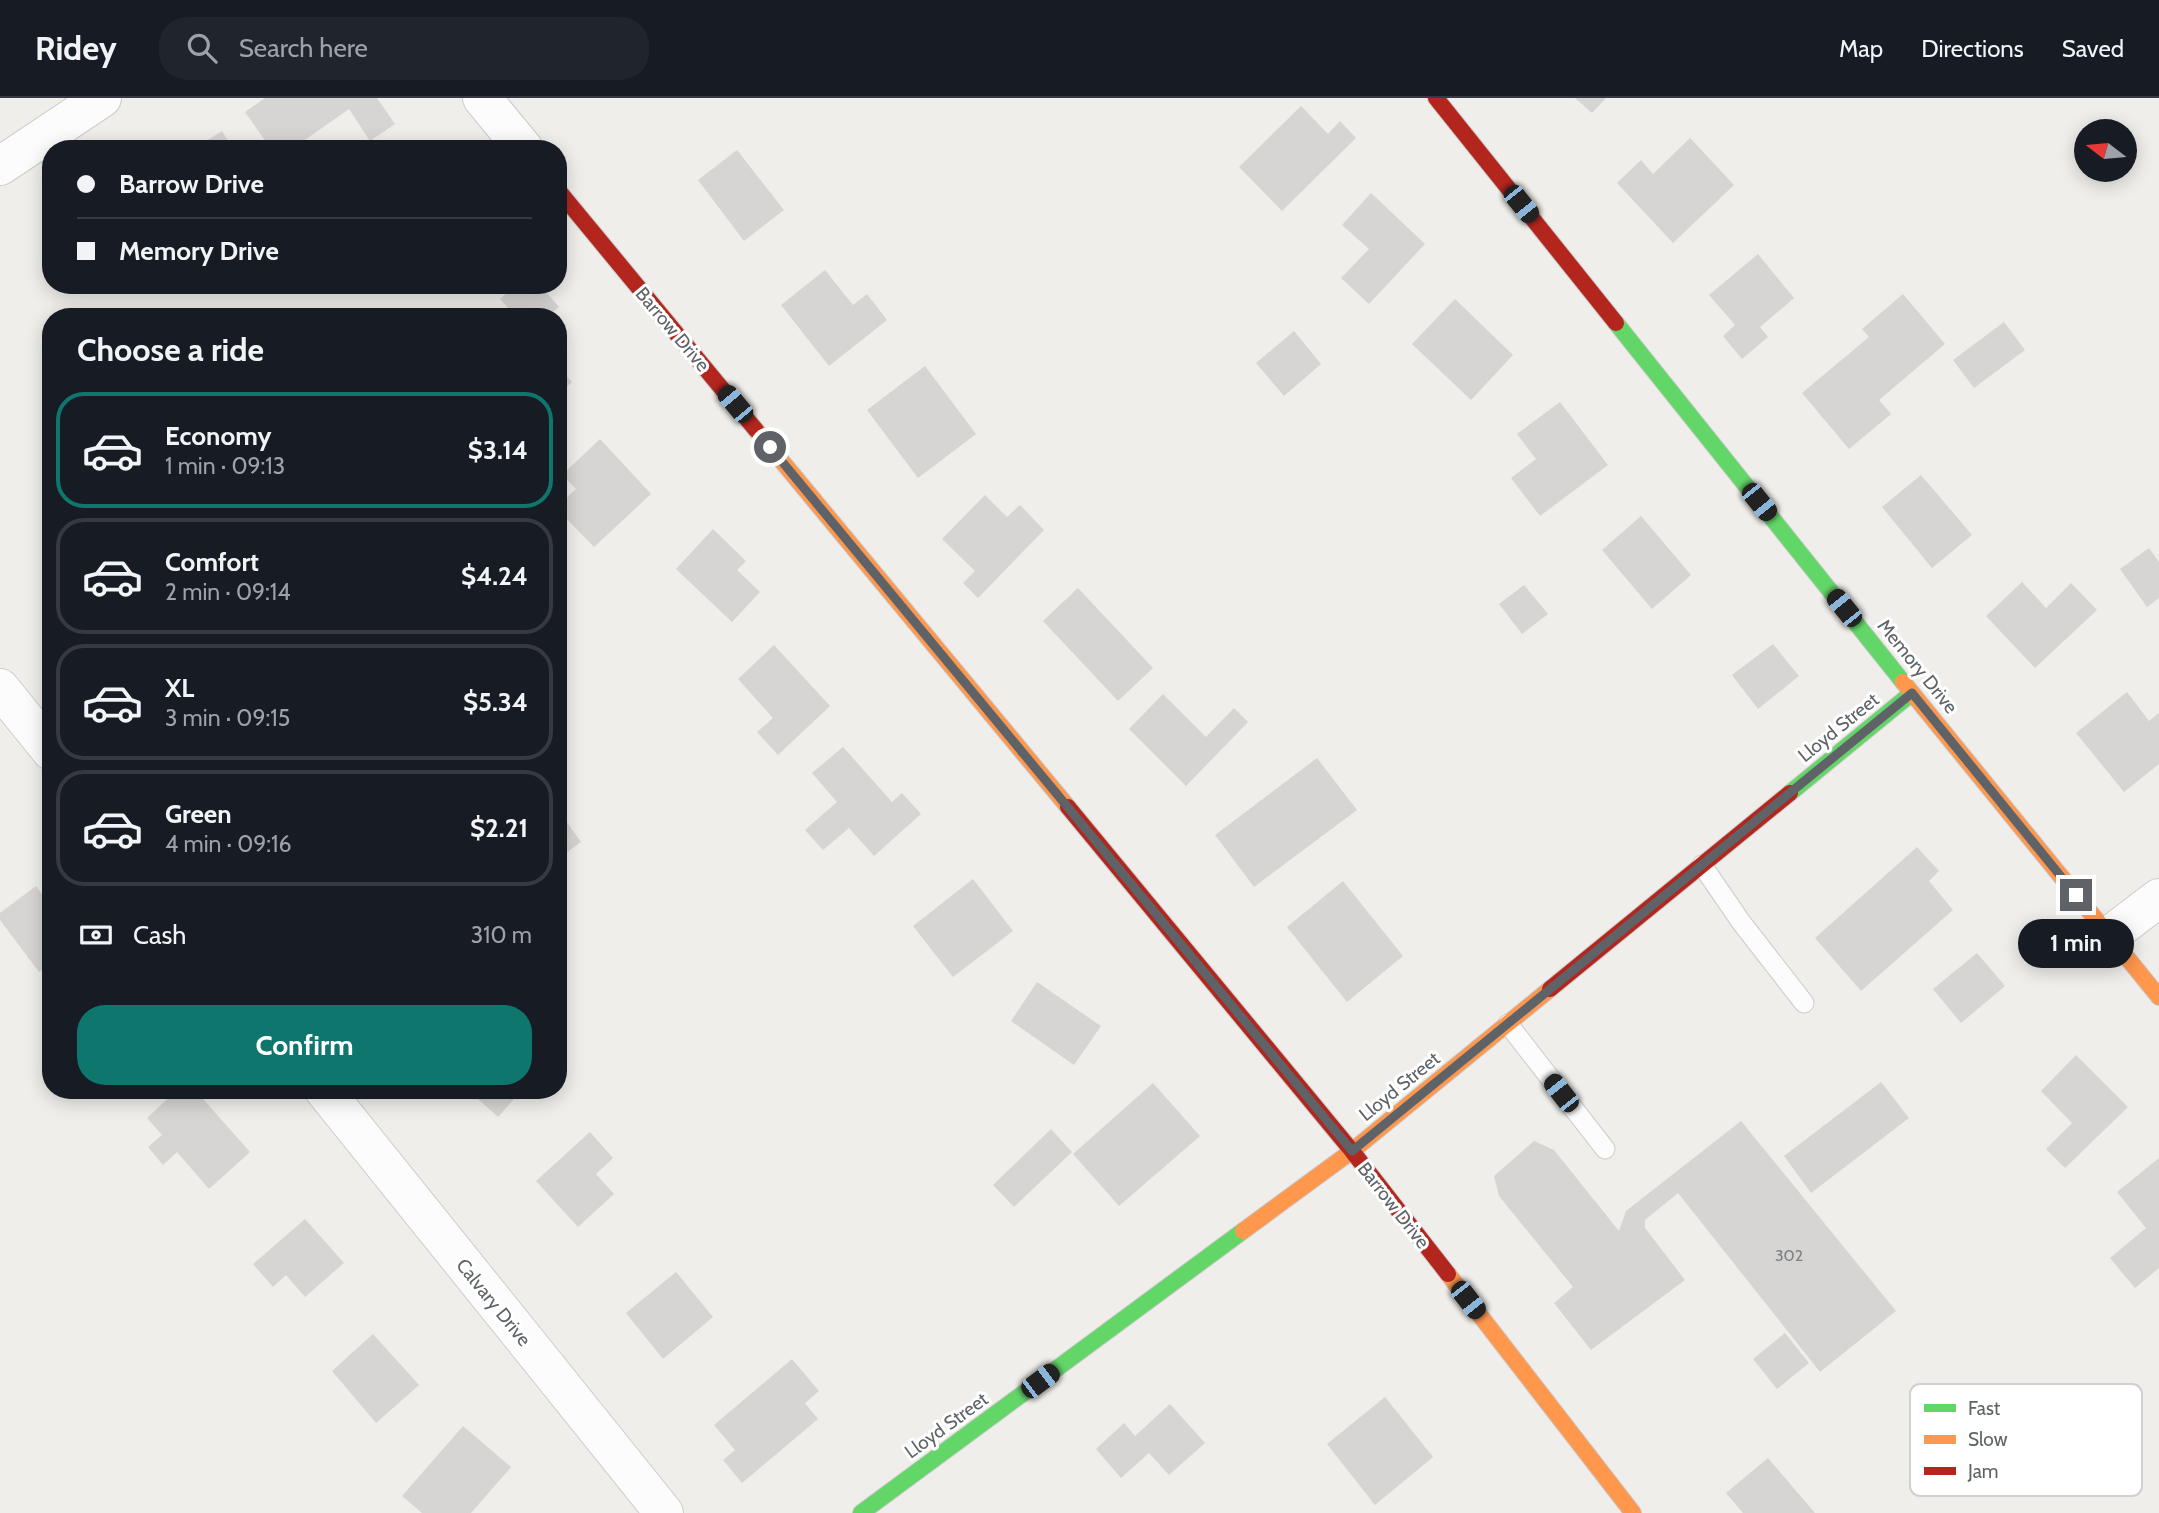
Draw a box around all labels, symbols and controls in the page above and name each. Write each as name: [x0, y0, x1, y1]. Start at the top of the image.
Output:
search box: [159, 17, 649, 80]
text: Ridey: [35, 28, 117, 68]
icon: search: [183, 29, 221, 67]
text: Search here: [239, 32, 368, 64]
text: Map: [1839, 34, 1883, 63]
text: Directions: [1921, 34, 2024, 63]
text: Saved: [2062, 34, 2124, 63]
north arrow: [2074, 119, 2137, 182]
map controls: [2074, 119, 2137, 182]
text: Barrow Drive: [119, 168, 264, 200]
car: [1500, 181, 1543, 227]
text: Memory Drive: [119, 235, 279, 267]
street label: Barrow Drive: [631, 282, 715, 376]
text: Choose a ride: [77, 330, 264, 369]
car: [714, 381, 757, 427]
icon: car: [81, 419, 144, 482]
text: Economy: [165, 420, 271, 452]
route start: [754, 431, 786, 463]
text: $3.14: [468, 434, 528, 466]
text: 1 min · 09:13: [165, 452, 285, 480]
car: [1738, 479, 1781, 525]
icon: car: [81, 545, 144, 608]
text: Comfort: [165, 546, 259, 578]
text: $4.24: [461, 560, 528, 592]
text: 2 min · 09:14: [165, 578, 291, 606]
car: [1823, 585, 1866, 631]
street label: Memory Drive: [1873, 615, 1963, 718]
icon: car: [81, 671, 144, 734]
text: XL: [165, 672, 194, 704]
text: $5.34: [463, 686, 528, 718]
street label: Lloyd Street: [1793, 687, 1884, 767]
text: 3 min · 09:15: [165, 704, 290, 732]
icon: car: [81, 797, 144, 860]
text: Green: [165, 798, 232, 830]
text: $2.21: [470, 812, 528, 844]
text: 4 min · 09:16: [165, 830, 292, 858]
route end: [2060, 879, 2092, 911]
icon: cash: [77, 916, 115, 954]
text: Cash: [133, 919, 186, 951]
callout: 1 min: [2018, 920, 2134, 968]
text: 310 m: [471, 921, 532, 949]
text: 1 min: [2050, 929, 2102, 957]
button: Confirm: [77, 1005, 532, 1085]
street label: Lloyd Street: [1354, 1046, 1445, 1126]
car: [1540, 1070, 1583, 1116]
street label: Barrow Drive: [1353, 1158, 1435, 1253]
house number: 302: [1775, 1246, 1803, 1265]
street label: Calvary Drive: [451, 1254, 536, 1351]
car: [1447, 1277, 1490, 1323]
car: [1017, 1360, 1064, 1402]
legend: [1910, 1384, 2142, 1496]
street label: Lloyd Street: [900, 1387, 993, 1463]
text: Fast: [1968, 1397, 2001, 1420]
text: Slow: [1968, 1428, 2008, 1451]
text: Jam: [1967, 1460, 1998, 1483]

